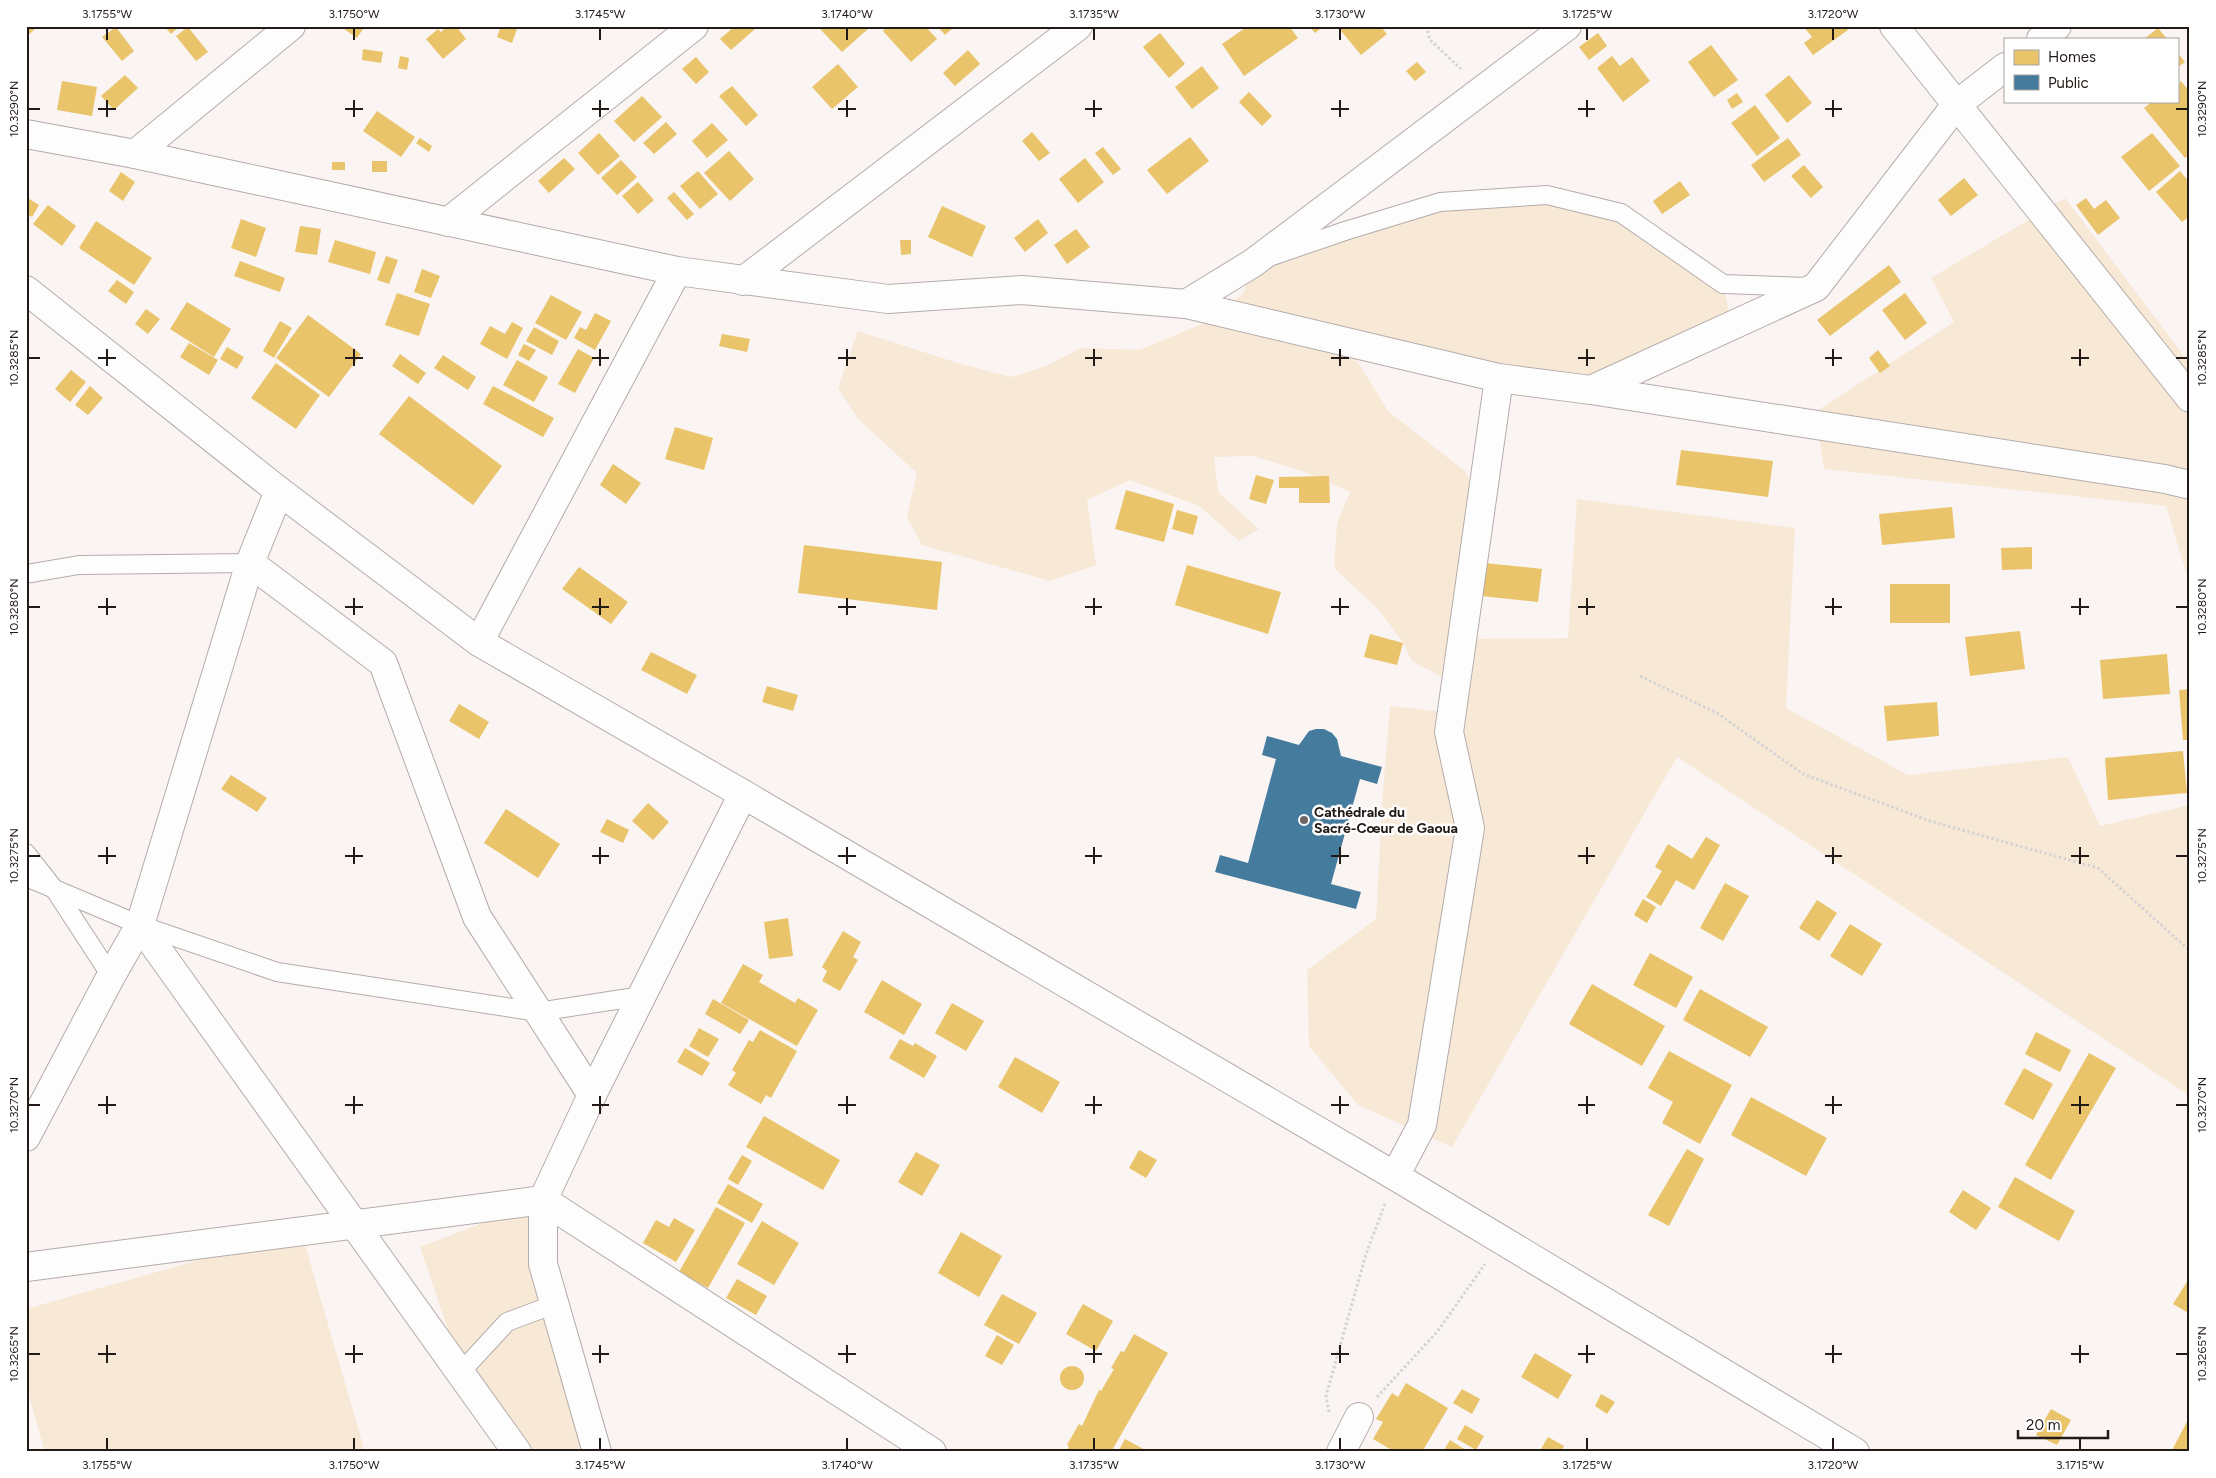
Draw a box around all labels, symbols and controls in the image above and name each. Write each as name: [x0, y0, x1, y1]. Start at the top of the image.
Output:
text: 3.1755°W: [82, 7, 133, 21]
text: 3.1750°W: [329, 7, 380, 21]
text: 3.1745°W: [575, 7, 626, 21]
text: 3.1740°W: [821, 7, 873, 21]
text: 3.1735°W: [1069, 7, 1119, 21]
text: 3.1730°W: [1315, 7, 1366, 21]
text: 3.1725°W: [1562, 7, 1612, 21]
text: 3.1720°W: [1808, 7, 1859, 21]
legend: [2004, 38, 2178, 102]
text: Homes: [2048, 48, 2096, 66]
text: Public: [2048, 74, 2089, 92]
text: 10.3290°N: [7, 81, 21, 137]
text: 10.3290°N: [2195, 81, 2209, 137]
text: 10.3285°N: [7, 330, 21, 386]
text: 10.3285°N: [2195, 330, 2209, 386]
text: 10.3280°N: [7, 578, 21, 636]
text: 10.3280°N: [2195, 578, 2209, 636]
place label: Cathédrale du Sacré-Cœur de Gaoua: [1314, 804, 1458, 837]
marker: Cathédrale du Sacré-Cœur de Gaoua: [1298, 814, 1310, 826]
text: 10.3275°N: [7, 828, 21, 884]
text: 10.3275°N: [2195, 828, 2209, 884]
text: 10.3270°N: [7, 1077, 21, 1133]
text: 10.3270°N: [2195, 1077, 2209, 1133]
text: 10.3265°N: [7, 1326, 21, 1382]
text: 10.3265°N: [2195, 1326, 2209, 1382]
scale bar: [2018, 1408, 2108, 1440]
text: 20 m: [2026, 1416, 2060, 1434]
text: 3.1755°W: [82, 1458, 133, 1472]
text: 3.1750°W: [329, 1458, 380, 1472]
text: 3.1745°W: [575, 1458, 626, 1472]
text: 3.1740°W: [821, 1458, 873, 1472]
text: 3.1735°W: [1069, 1458, 1119, 1472]
text: 3.1730°W: [1315, 1458, 1366, 1472]
text: 3.1725°W: [1562, 1458, 1612, 1472]
text: 3.1720°W: [1808, 1458, 1859, 1472]
text: 3.1715°W: [2056, 1458, 2105, 1472]

